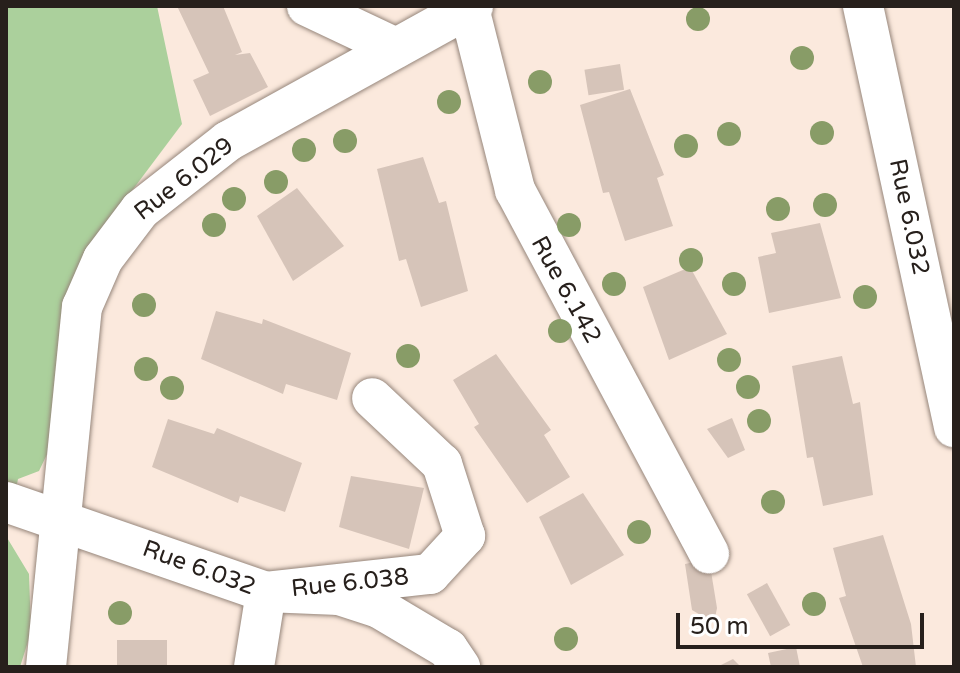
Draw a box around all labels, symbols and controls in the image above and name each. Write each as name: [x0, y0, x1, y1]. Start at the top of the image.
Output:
street label: Rue 6.029: [129, 131, 239, 227]
street label: Rue 6.032: [883, 156, 935, 278]
street label: Rue 6.142: [525, 231, 607, 349]
street label: Rue 6.032: [139, 534, 259, 602]
street label: Rue 6.038: [290, 563, 410, 603]
scale bar: [680, 597, 928, 647]
text: 50 m: [690, 612, 748, 641]

